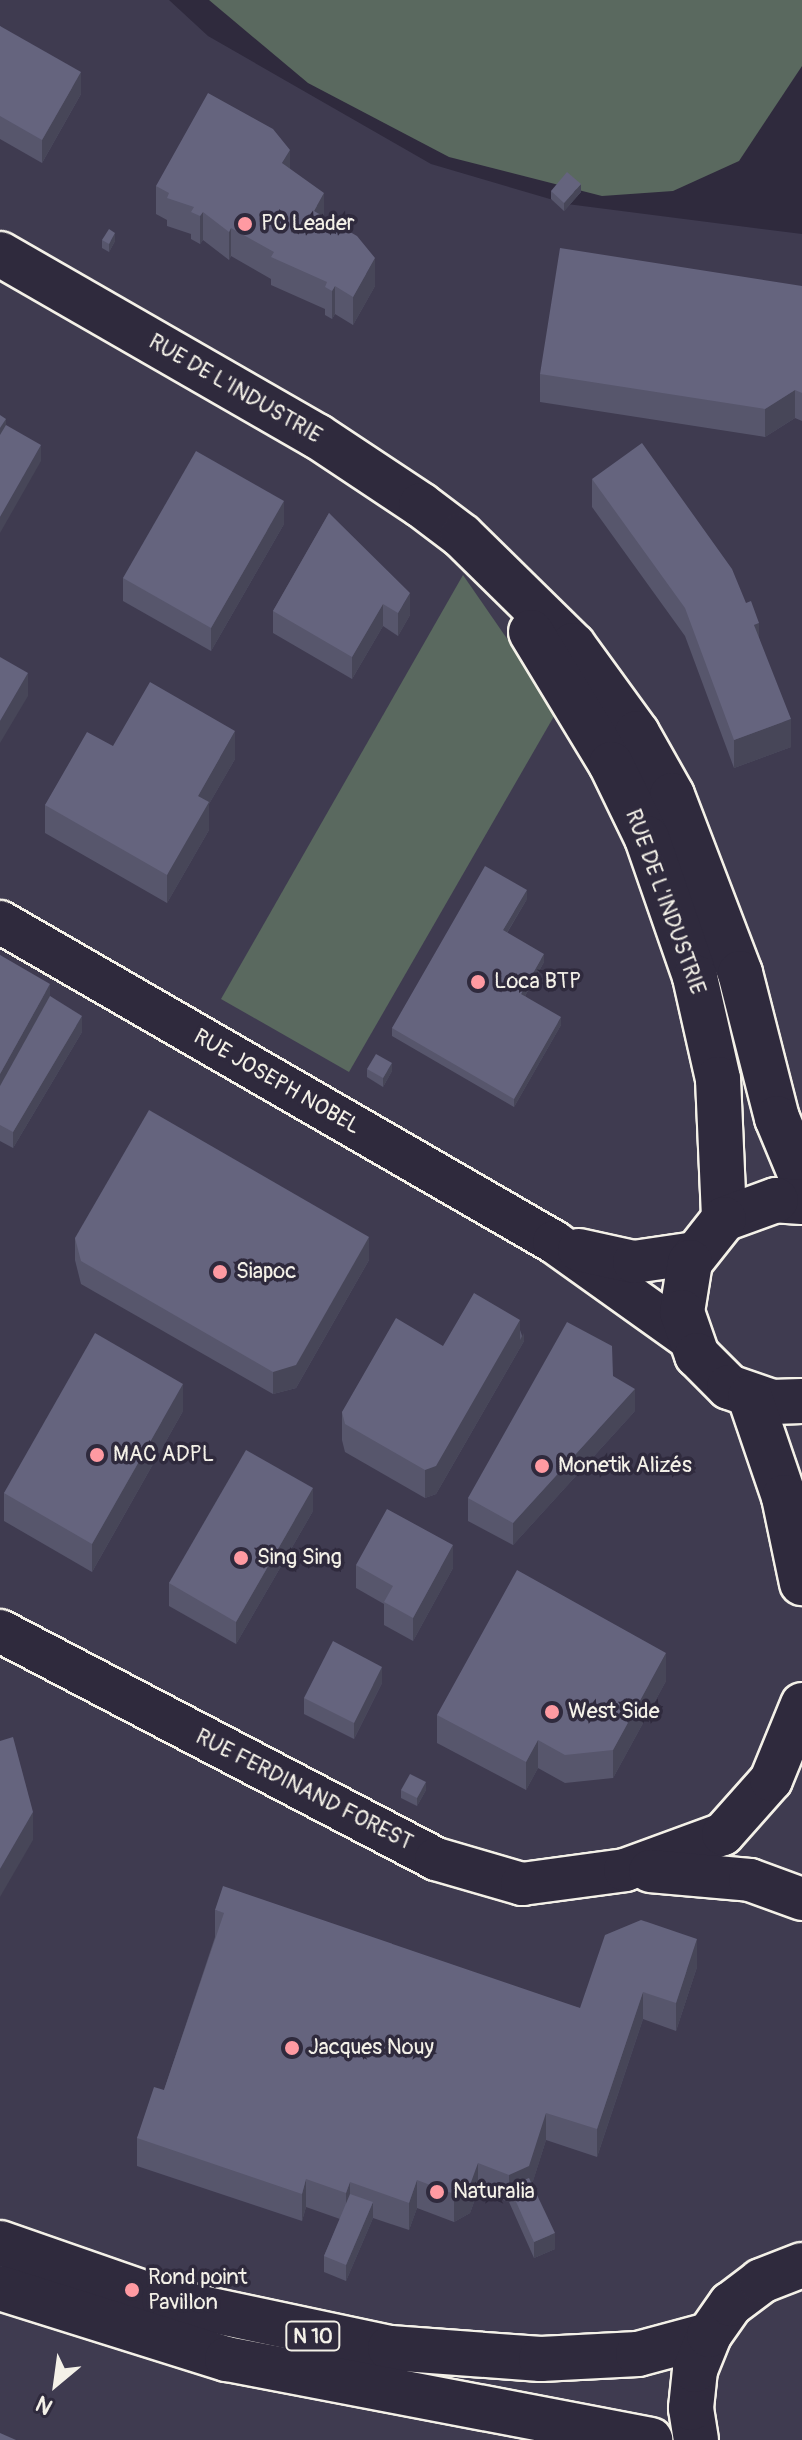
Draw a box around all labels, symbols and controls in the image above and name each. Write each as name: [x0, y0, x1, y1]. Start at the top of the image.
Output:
place label: PC Leader: [261, 211, 355, 237]
marker: PC Leader: [236, 215, 254, 233]
street label: RUE DE L'INDUSTRIE: [144, 329, 326, 449]
street label: RUE DE L'INDUSTRIE: [619, 806, 711, 998]
place label: Loca BTP: [494, 969, 581, 995]
marker: Loca BTP: [469, 973, 487, 991]
street label: RUE JOSEPH NOBEL: [189, 1023, 365, 1141]
place label: Siapoc: [236, 1259, 296, 1285]
marker: Siapoc: [211, 1263, 229, 1281]
place label: MAC ADPL: [113, 1442, 214, 1468]
marker: MAC ADPL: [88, 1446, 106, 1464]
place label: Monetik Alizés: [558, 1453, 692, 1479]
marker: Monetik Alizés: [533, 1457, 551, 1475]
place label: Sing Sing: [257, 1545, 342, 1571]
marker: Sing Sing: [232, 1549, 250, 1567]
place label: West Side: [568, 1699, 660, 1725]
marker: West Side: [543, 1703, 561, 1721]
street label: RUE FERDINAND FOREST: [191, 1724, 417, 1856]
place label: Jacques Nouy: [308, 2035, 434, 2061]
marker: Jacques Nouy: [283, 2039, 301, 2057]
place label: Naturalia: [453, 2179, 535, 2205]
marker: Naturalia: [428, 2183, 446, 2201]
place label: Rond point Pavillon: [148, 2264, 247, 2316]
marker: Rond point Pavillon: [123, 2281, 141, 2299]
road number: N 10: [285, 2320, 341, 2352]
north arrow: [16, 2344, 96, 2424]
text: N: [31, 2389, 58, 2421]

